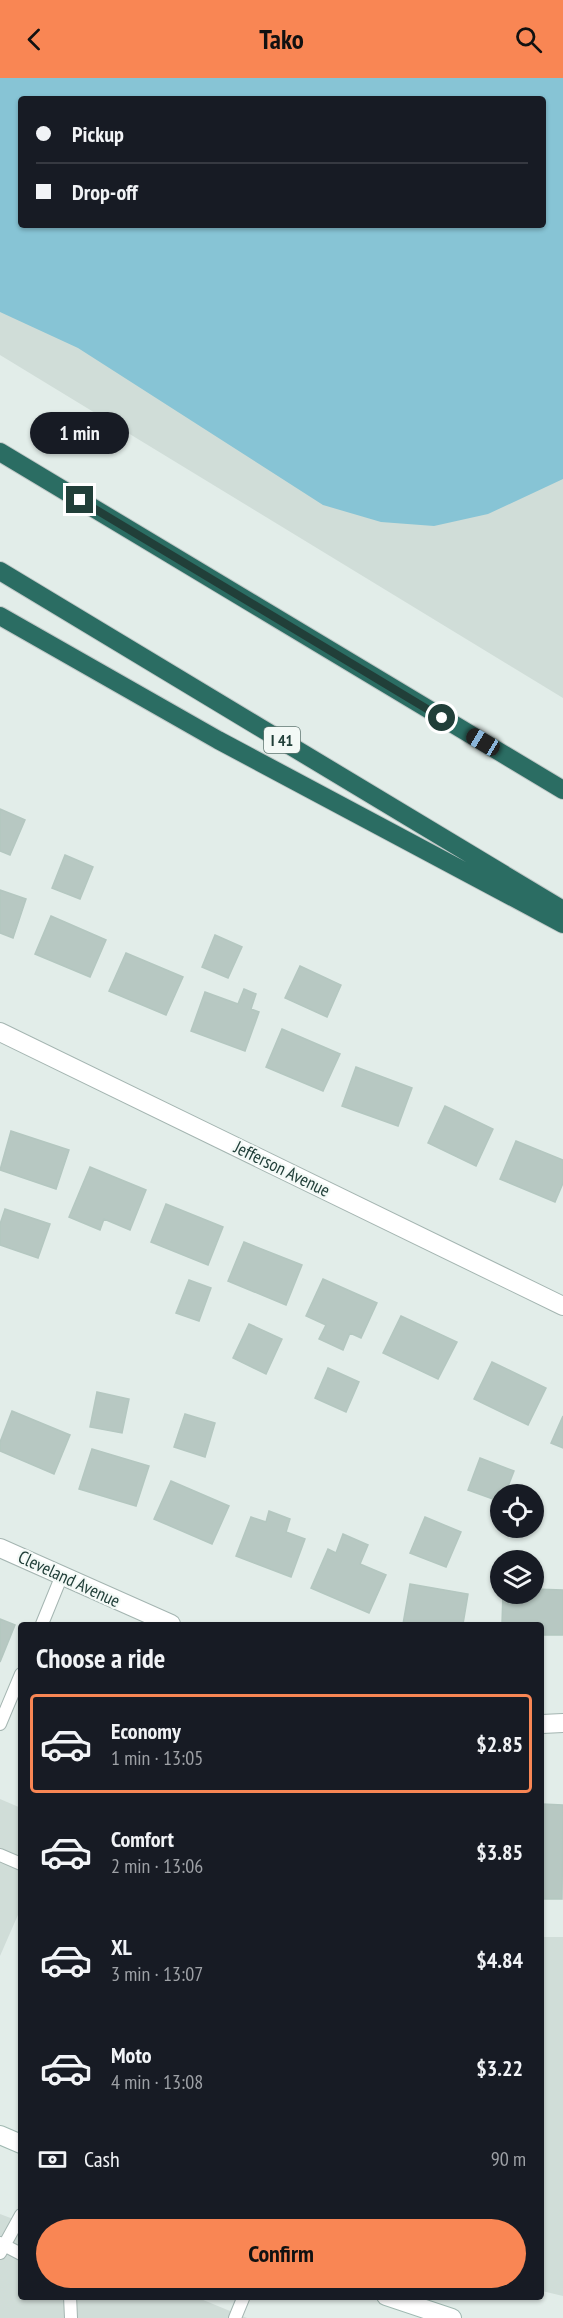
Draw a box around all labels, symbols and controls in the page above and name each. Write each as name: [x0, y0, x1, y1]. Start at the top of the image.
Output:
text: Tako: [259, 22, 304, 56]
icon: back: [18, 23, 51, 56]
icon: search: [512, 23, 545, 56]
text: Pickup: [72, 120, 124, 148]
text: Drop-off: [72, 178, 138, 206]
callout: 1 min: [31, 413, 130, 455]
text: 1 min: [59, 420, 100, 446]
route end: [66, 486, 93, 513]
route start: [428, 704, 455, 731]
car: [463, 725, 503, 759]
road number: I 41: [264, 727, 300, 753]
street label: Jefferson Avenue: [230, 1135, 334, 1202]
map controls: [490, 1484, 544, 1604]
button: locate: [490, 1484, 544, 1538]
street label: Cleveland Avenue: [15, 1545, 124, 1612]
button: layers: [490, 1550, 544, 1604]
text: Choose a ride: [36, 1641, 165, 1675]
icon: car: [39, 1717, 93, 1771]
text: Economy: [111, 1717, 181, 1745]
text: $2.85: [476, 1730, 523, 1758]
text: 1 min · 13:05: [111, 1745, 203, 1771]
icon: car: [39, 1825, 93, 1879]
text: Comfort: [111, 1825, 174, 1853]
text: $3.85: [476, 1838, 523, 1866]
text: 2 min · 13:06: [111, 1853, 203, 1879]
icon: car: [39, 1933, 93, 1987]
text: XL: [111, 1933, 132, 1961]
text: $4.84: [476, 1946, 523, 1974]
text: 3 min · 13:07: [111, 1961, 203, 1987]
icon: car: [39, 2041, 93, 2095]
text: Moto: [111, 2041, 152, 2069]
text: $3.22: [476, 2054, 523, 2082]
text: 4 min · 13:08: [111, 2069, 203, 2095]
icon: cash: [36, 2143, 69, 2176]
text: Cash: [84, 2145, 120, 2173]
text: 90 m: [491, 2146, 526, 2172]
button: Confirm: [36, 2219, 526, 2288]

